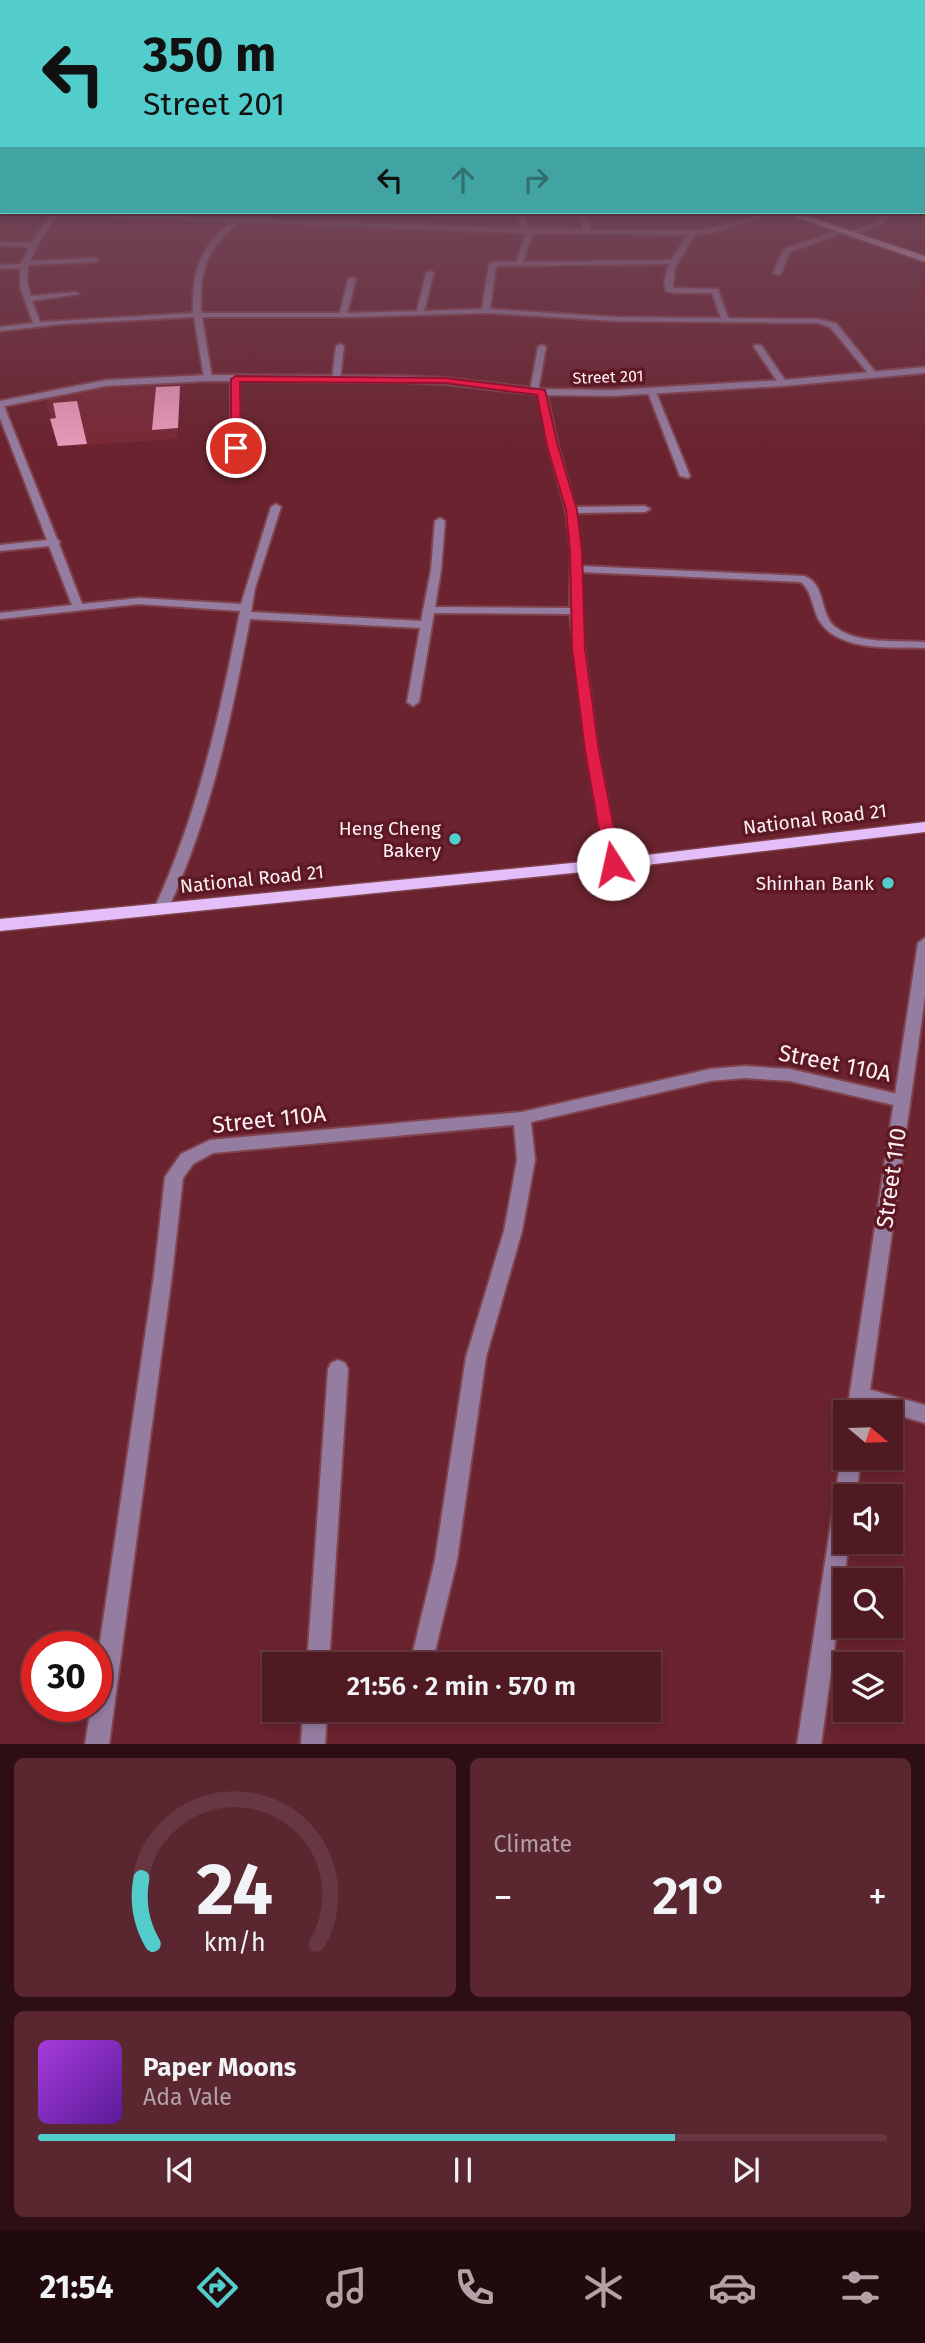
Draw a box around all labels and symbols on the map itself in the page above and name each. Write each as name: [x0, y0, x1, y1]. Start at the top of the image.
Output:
street label: Street 201: [572, 366, 644, 388]
pin: [206, 418, 266, 478]
street label: National Road 21: [742, 799, 888, 839]
place label: Heng Cheng Bakery: [339, 817, 442, 862]
position arrow: [576, 827, 650, 901]
marker: Heng Cheng Bakery: [447, 831, 463, 847]
street label: National Road 21: [179, 860, 325, 898]
place label: Shinhan Bank: [756, 872, 874, 895]
marker: Shinhan Bank: [880, 875, 896, 891]
street label: Street 110A: [776, 1038, 894, 1088]
street label: Street 110A: [211, 1099, 328, 1139]
street label: Street 110: [870, 1126, 912, 1230]
north arrow: [833, 1400, 903, 1470]
speed limit sign: 30: [21, 1631, 112, 1722]

